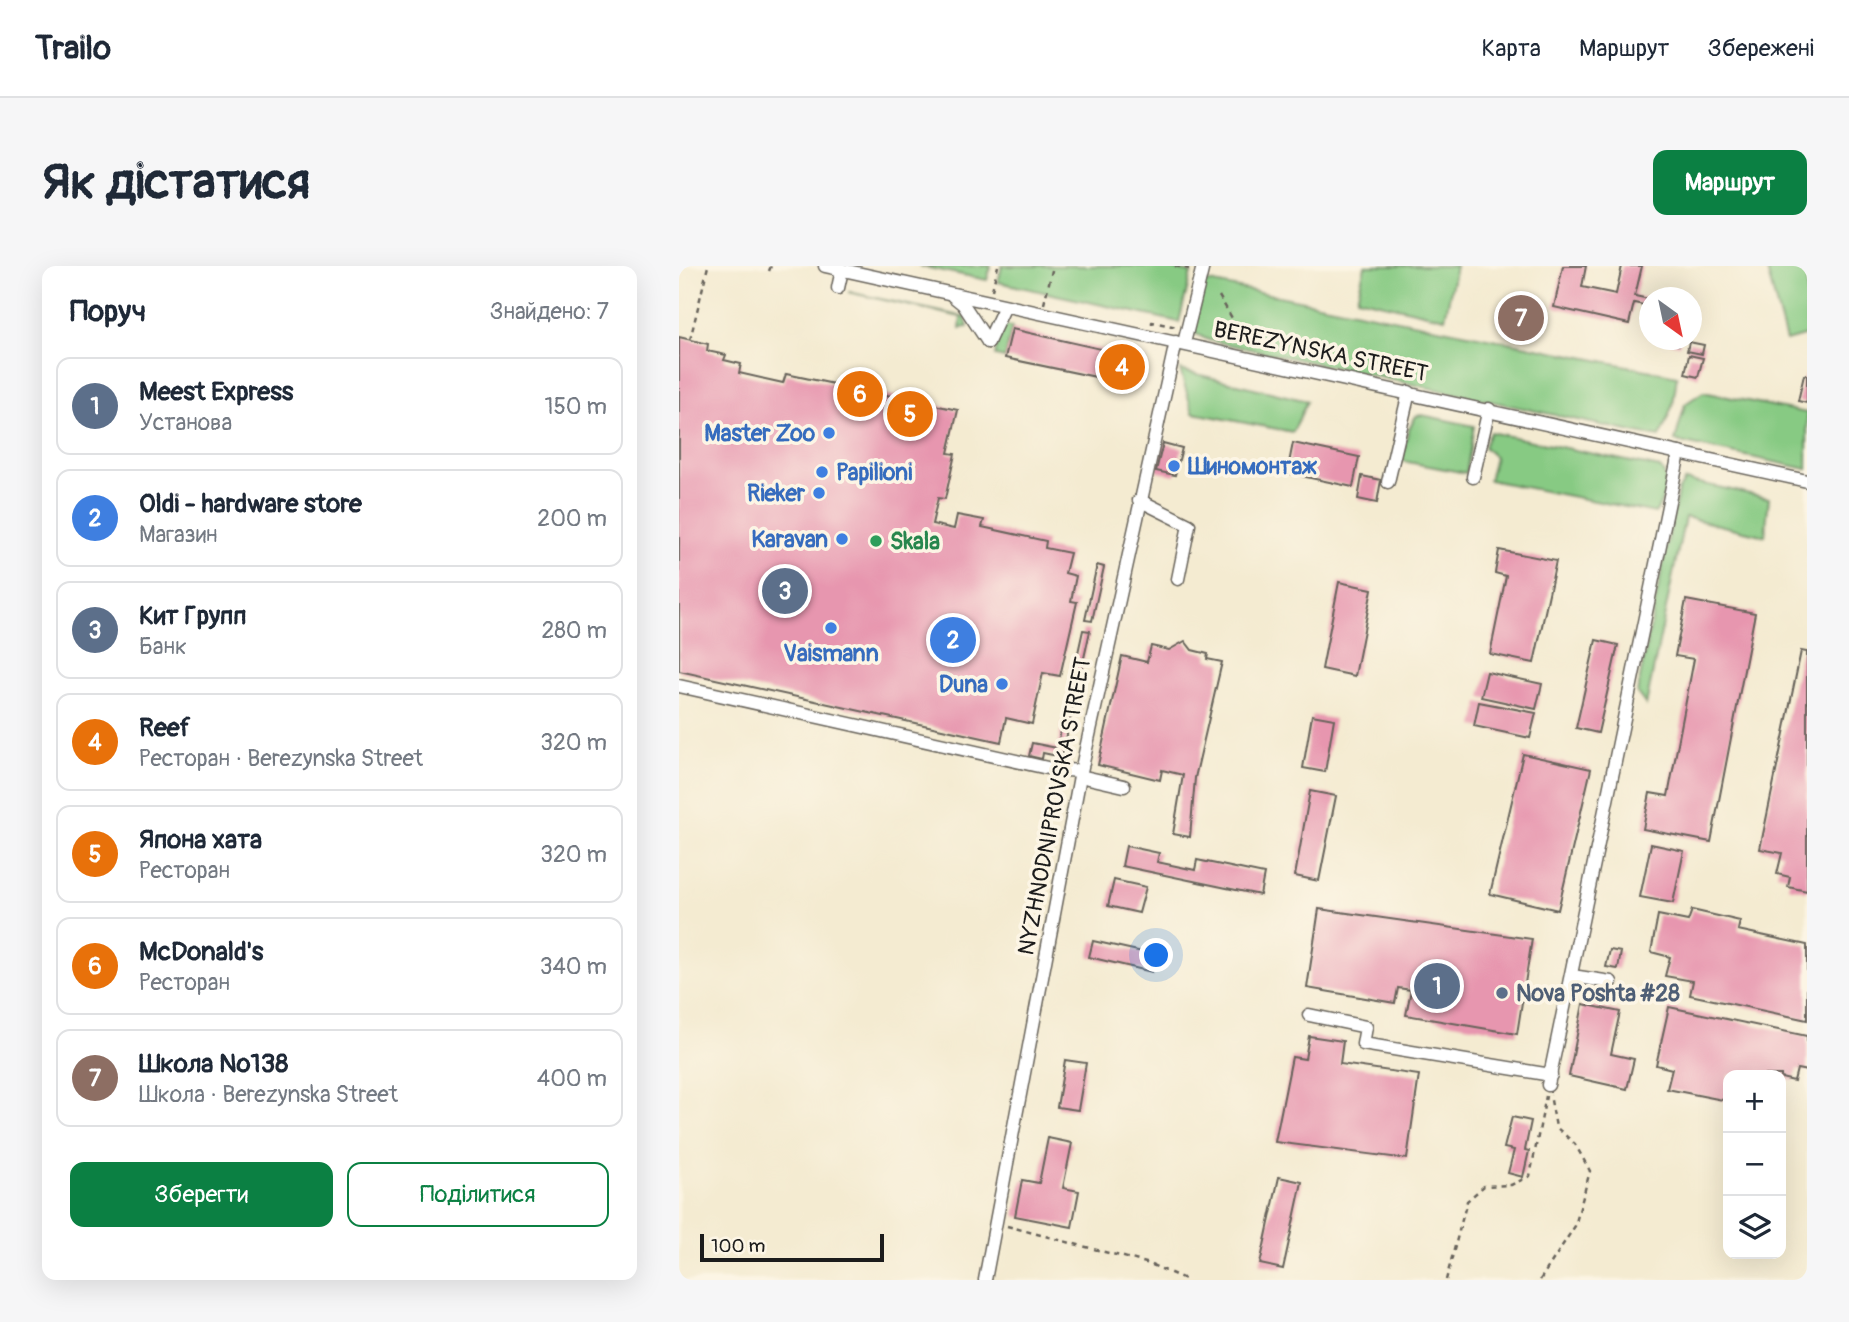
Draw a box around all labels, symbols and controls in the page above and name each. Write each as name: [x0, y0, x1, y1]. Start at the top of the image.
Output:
text: Trailo: [35, 28, 111, 69]
text: Карта: [1482, 34, 1541, 63]
text: Маршрут: [1579, 34, 1669, 63]
text: Збережені: [1707, 34, 1814, 63]
button: Маршрут: [1653, 150, 1807, 215]
text: Як дістатися: [42, 152, 310, 213]
north arrow: [1639, 287, 1702, 350]
pin: 7: [1498, 292, 1544, 344]
text: Поруч: [70, 293, 146, 330]
text: Знайдено: 7: [490, 297, 609, 326]
street label: BEREZYNSKA STREET: [1211, 315, 1431, 388]
pin: 4: [1099, 341, 1145, 393]
pin: 6: [837, 368, 883, 420]
text: Meest Express: [139, 376, 293, 408]
pin: 5: [887, 388, 933, 440]
text: 1: [91, 392, 100, 421]
text: 150 m: [544, 392, 607, 421]
text: Установа: [139, 408, 232, 437]
place label: Master Zoo: [704, 419, 816, 448]
marker: Master Zoo: [821, 425, 837, 441]
place label: Шиномонтаж: [1187, 452, 1318, 481]
place label: Papilioni: [836, 458, 912, 487]
marker: Шиномонтаж: [1166, 458, 1182, 474]
marker: Papilioni: [814, 464, 830, 480]
place label: Rieker: [747, 479, 806, 508]
marker: Rieker: [811, 485, 827, 501]
text: Oldi - hardware store: [139, 488, 362, 520]
text: 2: [89, 504, 101, 533]
text: 200 m: [537, 504, 607, 533]
text: Магазин: [139, 520, 218, 549]
place label: Karavan: [751, 525, 828, 554]
place label: Skala: [890, 527, 940, 556]
marker: Karavan: [834, 531, 850, 547]
marker: Skala: [868, 533, 884, 549]
pin: 3: [762, 565, 808, 617]
text: Кит Групп: [139, 600, 246, 632]
pin: 2: [930, 614, 976, 666]
text: 3: [89, 616, 101, 645]
text: 280 m: [541, 616, 607, 645]
marker: Vaismann: [823, 620, 839, 636]
text: Банк: [139, 632, 187, 661]
place label: Vaismann: [783, 639, 879, 668]
street label: NYZHNODNIPROVSKA STREET: [1011, 654, 1098, 958]
place label: Duna: [939, 670, 988, 699]
marker: Duna: [994, 676, 1010, 692]
text: Reef: [139, 712, 190, 744]
text: 4: [88, 728, 102, 757]
text: 320 m: [540, 728, 607, 757]
text: Ресторан · Berezynska Street: [139, 744, 423, 773]
text: Япона хата: [139, 824, 262, 856]
text: 5: [89, 840, 101, 869]
text: 320 m: [540, 840, 607, 869]
text: Ресторан: [139, 856, 230, 885]
text: McDonald's: [139, 936, 263, 968]
your location: [1139, 938, 1173, 972]
text: 6: [88, 952, 102, 981]
text: 340 m: [540, 952, 607, 981]
pin: 1: [1414, 960, 1460, 1012]
text: Ресторан: [139, 968, 230, 997]
place label: Nova Poshta #28: [1516, 979, 1680, 1008]
marker: Nova Poshta #28: [1494, 985, 1510, 1001]
text: Школа №138: [139, 1048, 288, 1080]
text: 7: [89, 1064, 101, 1093]
text: 400 m: [537, 1064, 607, 1093]
map controls: [1723, 1070, 1786, 1259]
button: +: [1723, 1070, 1786, 1133]
text: Школа · Berezynska Street: [139, 1080, 398, 1109]
button: −: [1723, 1133, 1786, 1196]
button: Зберегти: [70, 1162, 333, 1227]
button: Поділитися: [347, 1162, 609, 1227]
button: layers: [1723, 1196, 1786, 1259]
scale bar: [700, 1231, 884, 1263]
text: 100 m: [711, 1234, 765, 1258]

